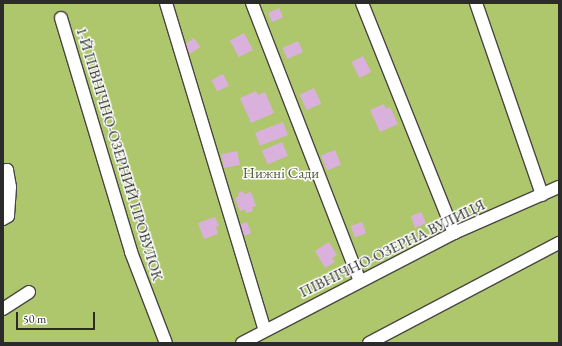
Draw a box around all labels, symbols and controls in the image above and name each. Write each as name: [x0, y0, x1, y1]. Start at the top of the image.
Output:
street label: 1-Й ПІВНІЧНО-ОЗЕРНИЙ ПРОВУЛОК: [73, 25, 167, 283]
park label: Нижні Сади: [243, 164, 319, 182]
street label: ПІВНІЧНО-ОЗЕРНА ВУЛИЦЯ: [296, 195, 488, 301]
scale bar: [18, 304, 97, 330]
text: 50 m: [23, 311, 46, 327]

